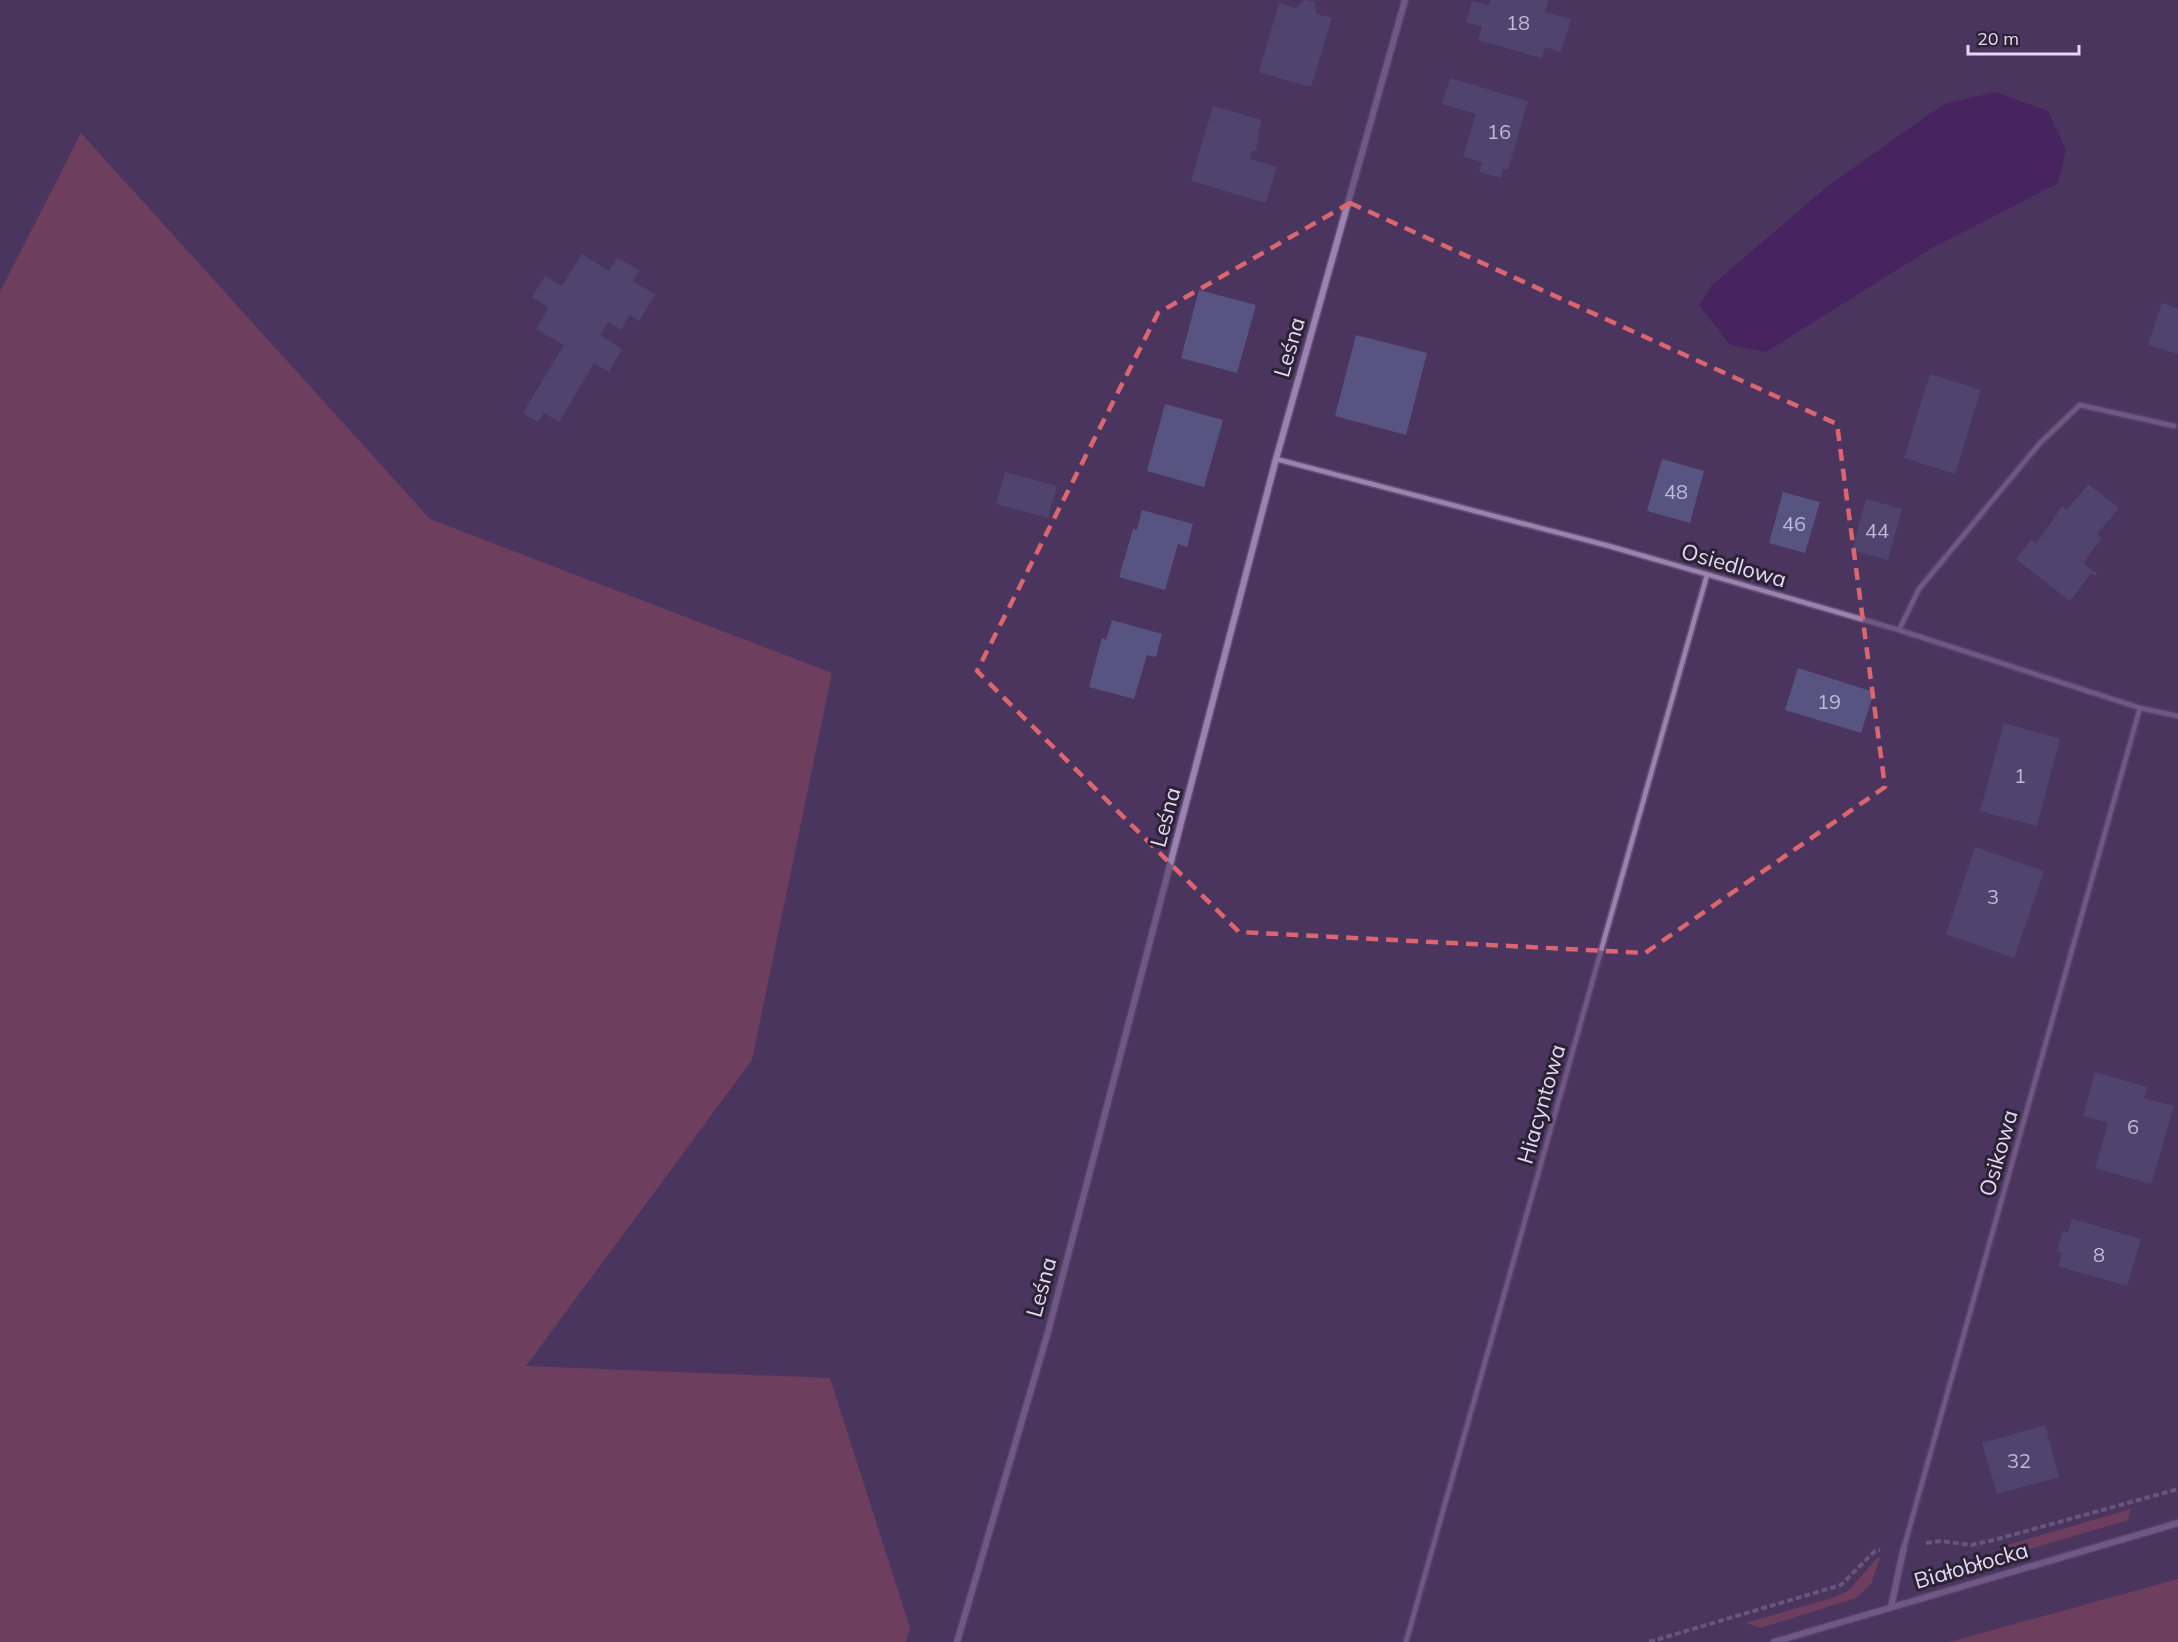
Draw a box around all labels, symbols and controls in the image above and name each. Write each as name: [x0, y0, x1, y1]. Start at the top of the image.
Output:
house number: 18: [1506, 10, 1530, 35]
scale bar: [1968, 18, 2079, 56]
text: 20 m: [1977, 27, 2019, 50]
house number: 16: [1487, 119, 1511, 144]
street label: Leśna: [1267, 314, 1311, 380]
house number: 48: [1664, 479, 1688, 504]
house number: 46: [1782, 511, 1806, 536]
house number: 44: [1865, 518, 1889, 543]
street label: Osiedlowa: [1678, 537, 1790, 593]
house number: 19: [1817, 689, 1841, 714]
house number: 1: [2014, 763, 2026, 788]
street label: Leśna: [1144, 784, 1186, 850]
house number: 3: [1987, 884, 1999, 909]
street label: Hiacyntowa: [1511, 1041, 1571, 1167]
street label: Osikowa: [1972, 1107, 2024, 1199]
house number: 6: [2127, 1114, 2139, 1139]
house number: 8: [2093, 1242, 2105, 1267]
street label: Leśna: [1020, 1254, 1062, 1320]
house number: 32: [2007, 1448, 2031, 1473]
street label: Białobłocka: [1911, 1535, 2031, 1595]

